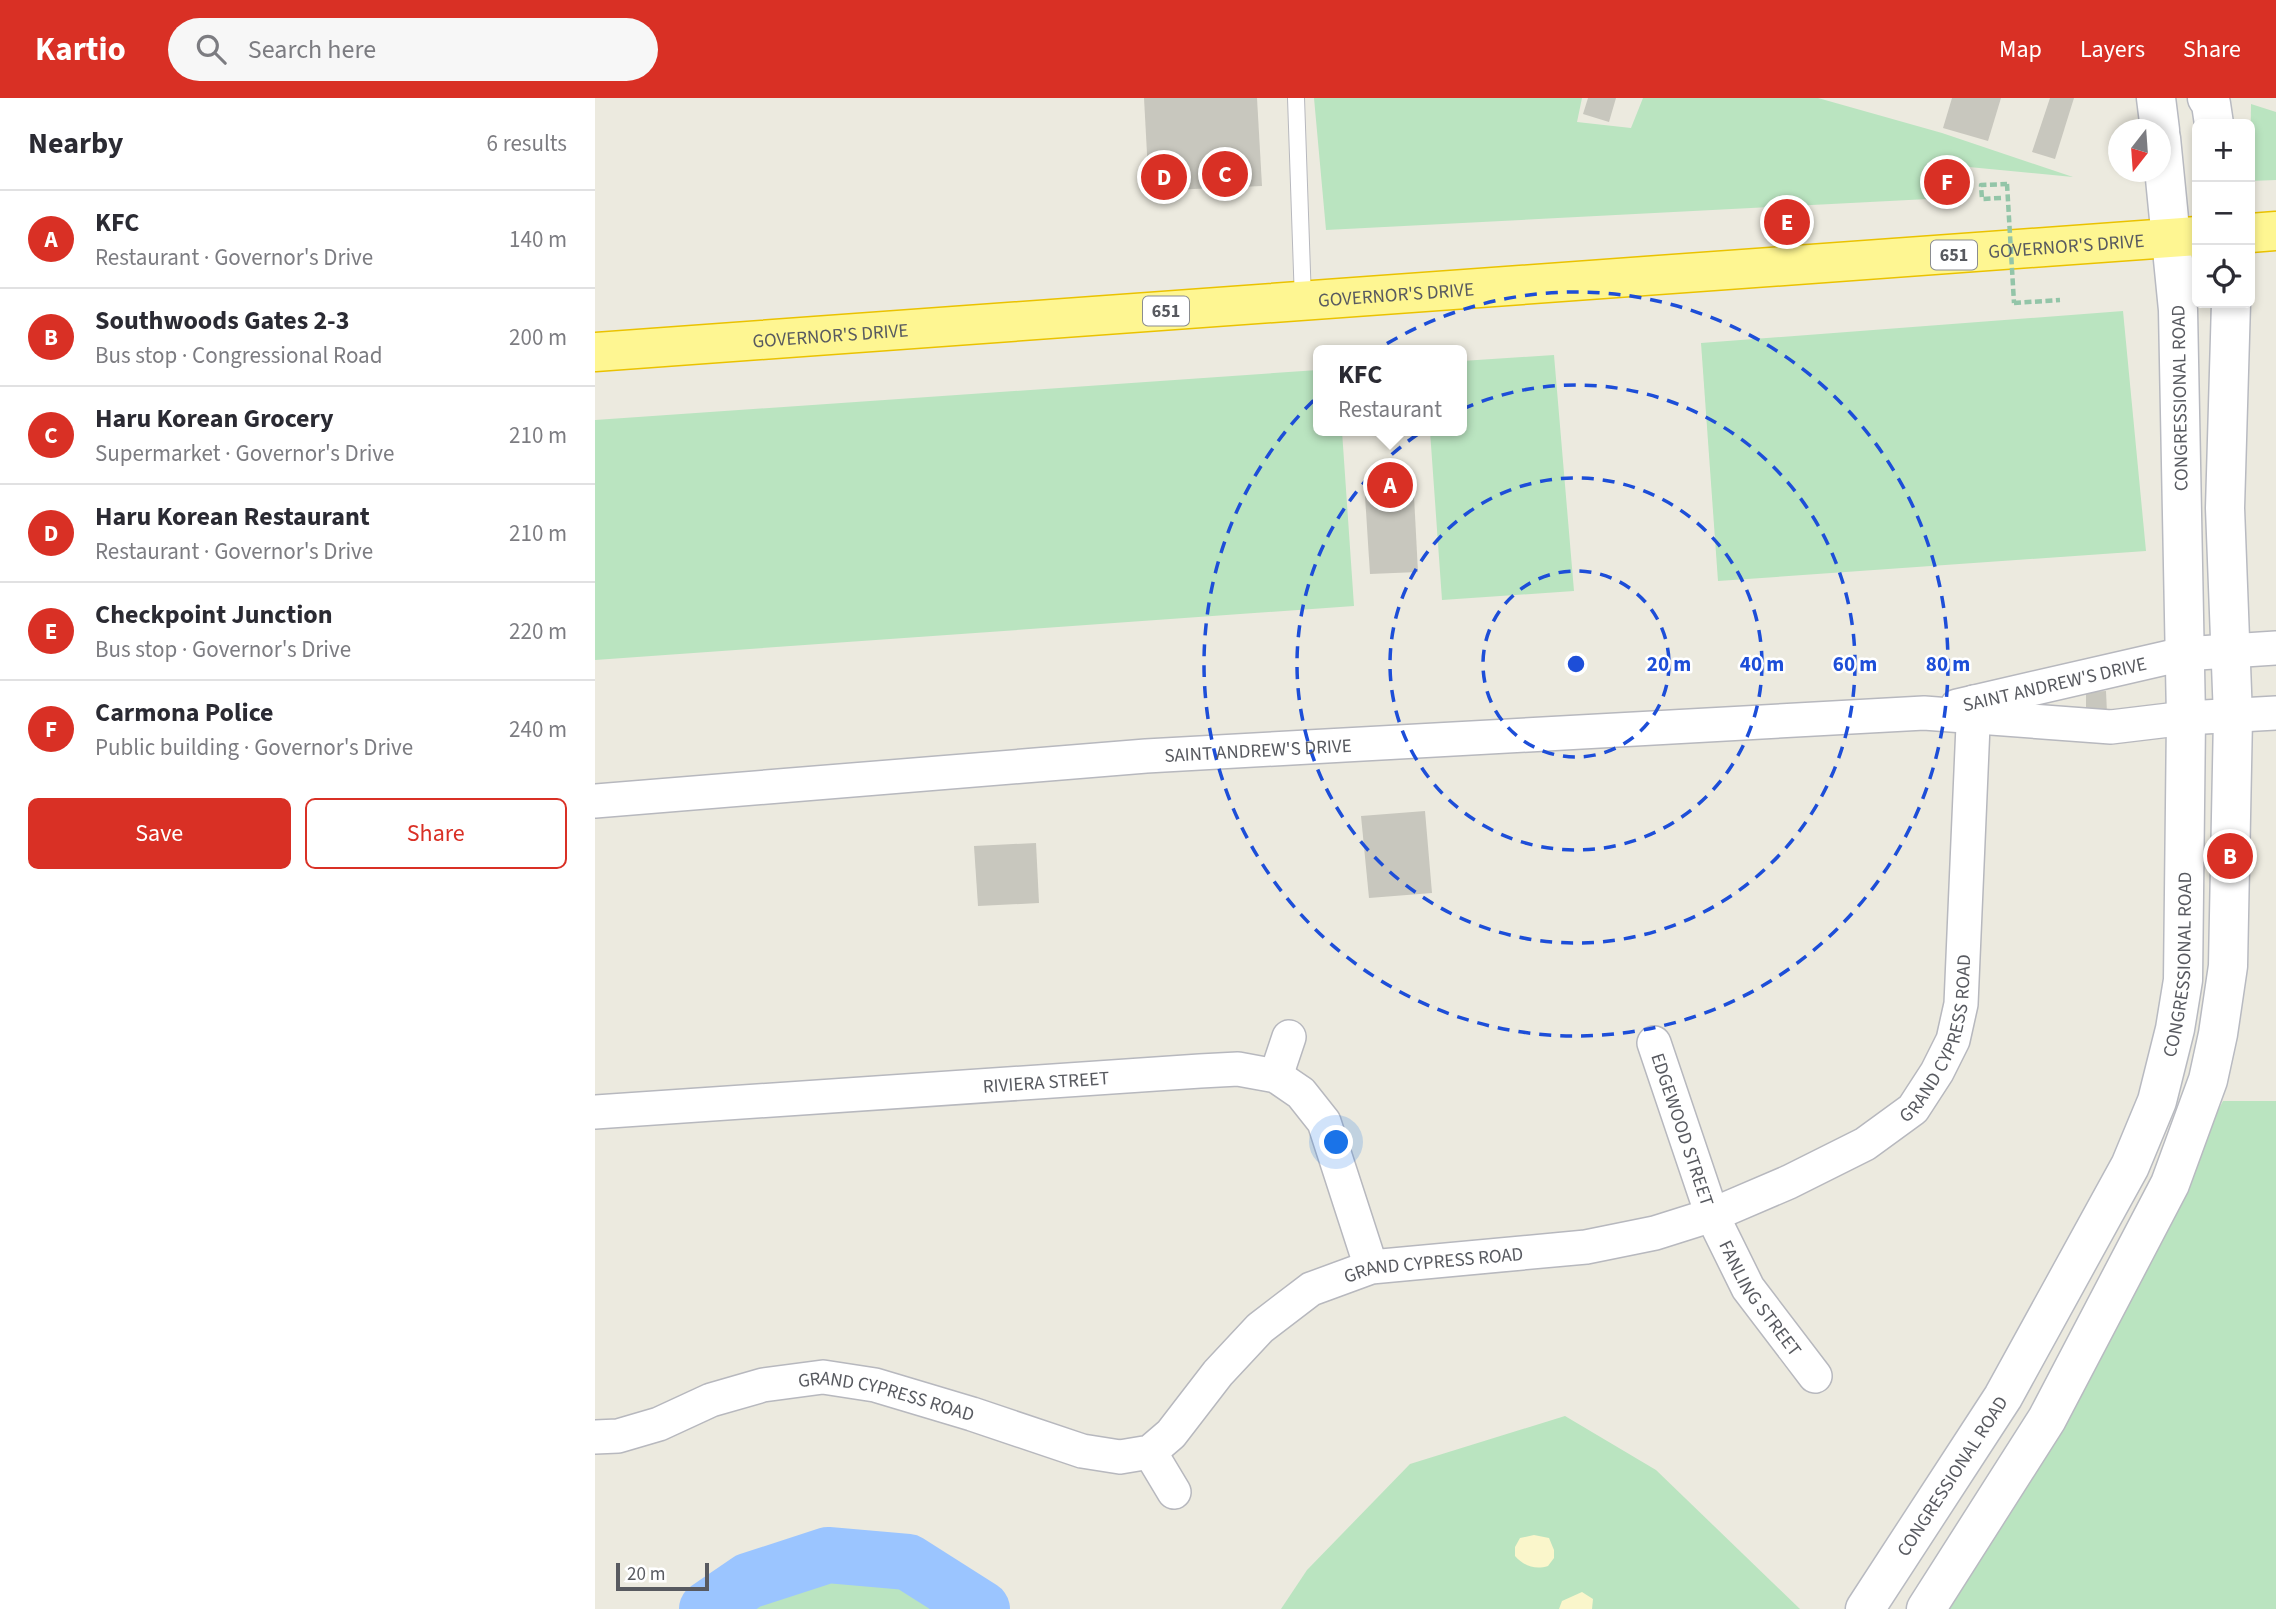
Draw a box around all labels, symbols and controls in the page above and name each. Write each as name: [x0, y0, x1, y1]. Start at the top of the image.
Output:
search box: [168, 18, 658, 81]
text: Kartio: [35, 26, 126, 73]
icon: search: [192, 30, 230, 68]
text: Search here: [248, 31, 376, 68]
text: Map: [1999, 32, 2042, 67]
text: Layers: [2080, 32, 2145, 67]
text: Share: [2183, 32, 2241, 67]
north arrow: [2108, 119, 2171, 182]
map controls: [2192, 119, 2255, 308]
button: +: [2192, 119, 2255, 182]
text: Nearby: [28, 122, 123, 165]
text: 6 results: [487, 127, 567, 160]
pin: C: [1202, 148, 1248, 200]
pin: D: [1141, 151, 1187, 203]
pin: F: [1924, 156, 1970, 208]
button: −: [2192, 182, 2255, 245]
pin: E: [1764, 196, 1810, 248]
text: KFC: [95, 204, 139, 241]
text: A: [44, 223, 58, 256]
text: 140 m: [509, 223, 567, 256]
street label: GOVERNOR'S DRIVE: [1987, 228, 2145, 266]
road number: 651: [1931, 240, 1977, 270]
text: Restaurant · Governor's Drive: [95, 241, 373, 274]
button: locate: [2192, 245, 2255, 308]
street label: GOVERNOR'S DRIVE: [1317, 276, 1475, 315]
road number: 651: [1143, 296, 1189, 326]
text: Southwoods Gates 2-3: [95, 302, 349, 339]
street label: CONGRESSIONAL ROAD: [2165, 305, 2196, 491]
street label: GOVERNOR'S DRIVE: [752, 317, 909, 356]
text: B: [44, 321, 58, 354]
text: 200 m: [509, 321, 567, 354]
text: Bus stop · Congressional Road: [95, 339, 382, 372]
popup: [1313, 345, 1467, 436]
text: KFC: [1338, 356, 1382, 393]
text: Restaurant: [1338, 393, 1442, 426]
text: Haru Korean Grocery: [95, 400, 334, 437]
text: C: [44, 419, 58, 452]
text: 210 m: [509, 419, 567, 452]
text: Supermarket · Governor's Drive: [95, 437, 394, 470]
pin: A: [1367, 459, 1413, 511]
text: Haru Korean Restaurant: [95, 498, 370, 535]
text: D: [44, 517, 58, 550]
text: 210 m: [509, 517, 567, 550]
text: Restaurant · Governor's Drive: [95, 535, 373, 568]
text: Checkpoint Junction: [95, 596, 333, 633]
text: E: [45, 615, 57, 648]
text: 220 m: [509, 615, 567, 648]
text: Bus stop · Governor's Drive: [95, 633, 351, 666]
text: 20 m: [1647, 649, 1691, 679]
text: 40 m: [1740, 649, 1784, 679]
text: 60 m: [1833, 649, 1877, 679]
text: 80 m: [1926, 649, 1970, 679]
street label: SAINT ANDREW'S DRIVE: [1960, 651, 2149, 719]
centre of rings: [1564, 652, 1588, 676]
text: Carmona Police: [95, 694, 274, 731]
text: F: [45, 713, 57, 746]
text: 240 m: [509, 713, 567, 746]
text: Public building · Governor's Drive: [95, 731, 413, 764]
street label: SAINT ANDREW'S DRIVE: [1164, 733, 1353, 770]
button: Save: [28, 798, 291, 869]
button: Share: [305, 798, 567, 869]
pin: B: [2207, 830, 2253, 882]
street label: CONGRESSIONAL ROAD: [2156, 871, 2199, 1060]
street label: GRAND CYPRESS ROAD: [1894, 954, 1978, 1130]
street label: EDGEWOOD STREET: [1643, 1050, 1720, 1210]
street label: RIVIERA STREET: [982, 1065, 1110, 1101]
your location: [1319, 1125, 1353, 1159]
street label: FANLING STREET: [1712, 1236, 1807, 1363]
street label: GRAND CYPRESS ROAD: [1340, 1241, 1524, 1291]
street label: GRAND CYPRESS ROAD: [796, 1365, 977, 1429]
street label: CONGRESSIONAL ROAD: [1891, 1391, 2015, 1562]
scale bar: [616, 1560, 709, 1592]
text: 20 m: [627, 1561, 665, 1588]

